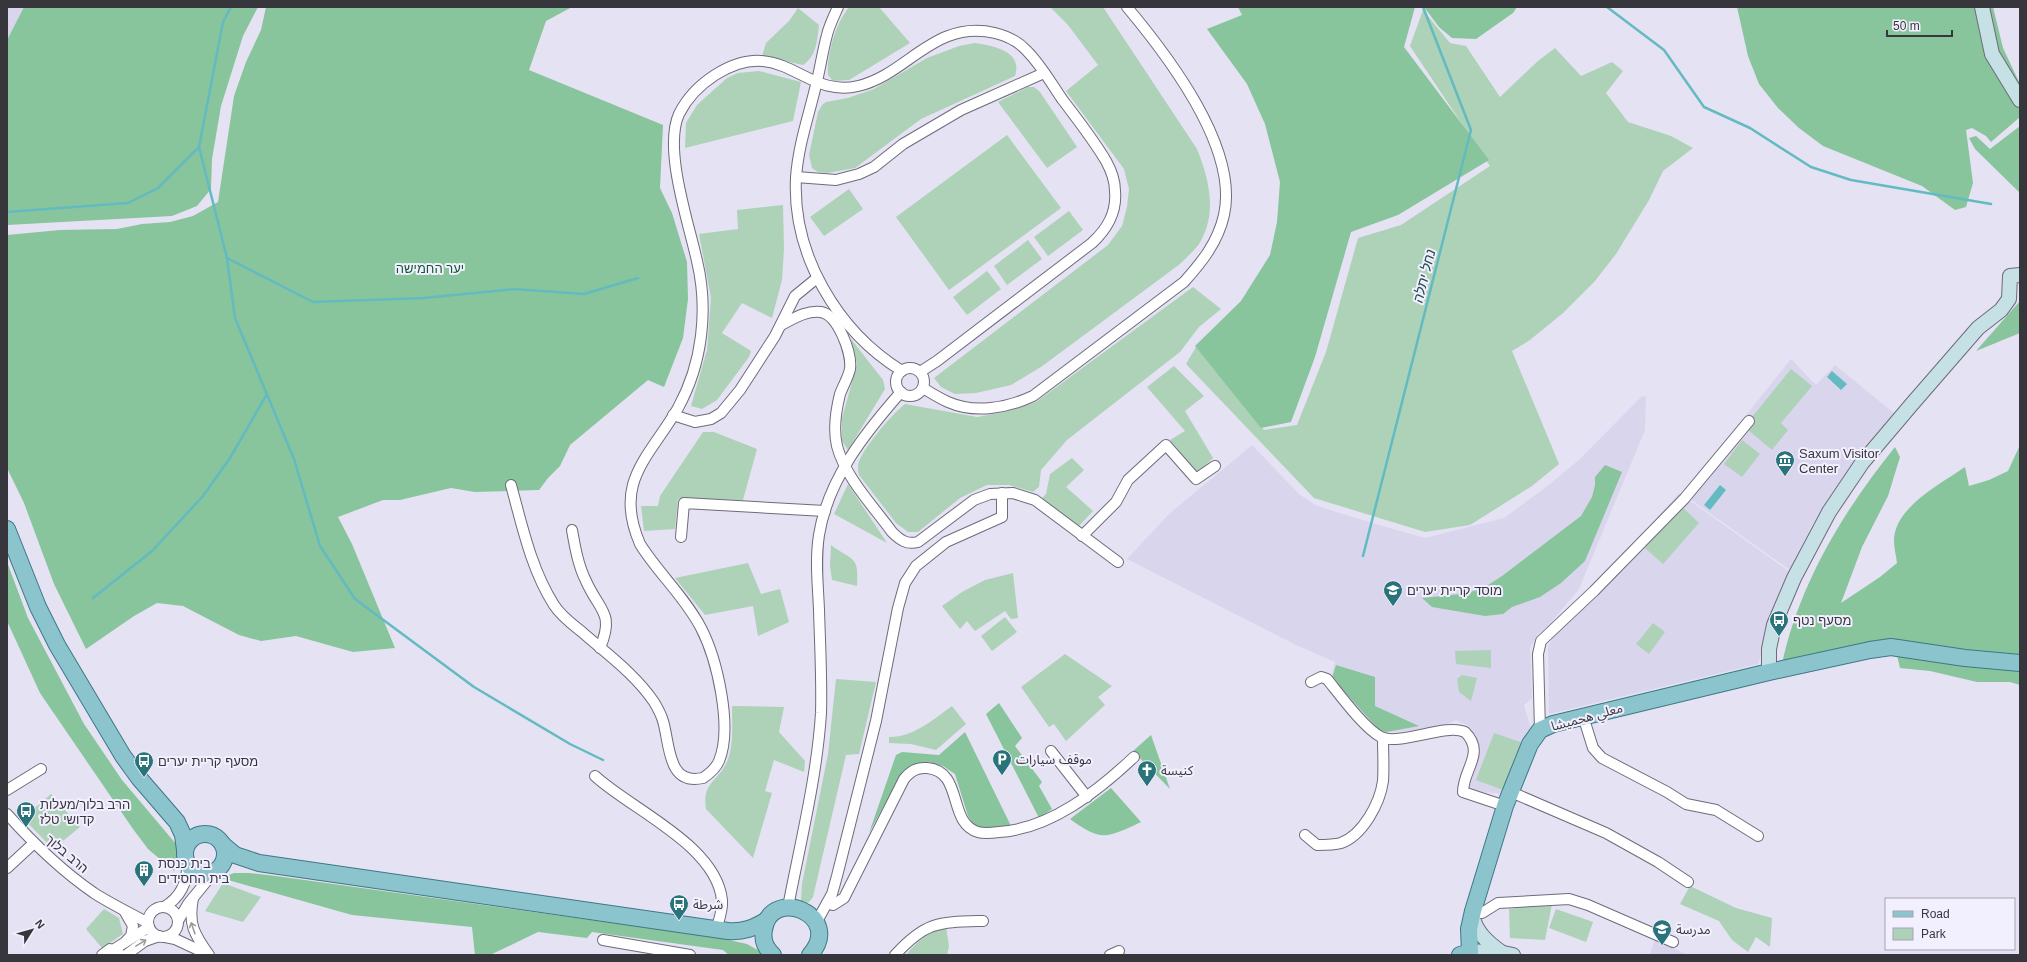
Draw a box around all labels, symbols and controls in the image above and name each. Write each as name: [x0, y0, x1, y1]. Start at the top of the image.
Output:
scale bar: [1887, 12, 1952, 38]
text: 50 m: [1893, 19, 1920, 33]
water label: נחל יתלה: [1410, 248, 1438, 304]
park label: יער החמישה: [396, 261, 464, 276]
place label: Saxum Visitor Center: [1799, 446, 1880, 476]
museum icon: Saxum Visitor Center: [1774, 449, 1796, 477]
school or university icon: מוסד קריית יערים: [1382, 579, 1404, 607]
place label: מוסד קריית יערים: [1407, 583, 1502, 598]
bus stop icon: מסעף נטף: [1768, 609, 1790, 637]
place label: מסעף נטף: [1793, 613, 1851, 628]
street label: معلي هحميشا: [1550, 700, 1625, 737]
parking icon: موقف سيارات: [991, 748, 1013, 776]
bus stop icon: מסעף קריית יערים: [133, 750, 155, 778]
place label: موقف سيارات: [1016, 752, 1092, 767]
place label: מסעף קריית יערים: [158, 754, 258, 769]
church icon: كنيسة: [1136, 759, 1158, 787]
place label: كنيسة: [1161, 763, 1194, 778]
place label: הרב בלוך/מעלות קדושי טלז: [40, 797, 130, 827]
bus stop icon: הרב בלוך/מעלות קדושי טלז: [15, 800, 37, 828]
street label: הרב בלוך: [43, 832, 91, 876]
place label: בית כנסת בית החסידים: [158, 856, 230, 886]
building icon: בית כנסת בית החסידים: [133, 859, 155, 887]
bus stop icon: شرطة: [668, 893, 690, 921]
place label: شرطة: [693, 897, 723, 912]
legend: [1885, 898, 2015, 950]
text: Road: [1921, 907, 1950, 921]
north arrow: [12, 910, 52, 950]
text: N: [33, 917, 47, 931]
school or university icon: مدرسة: [1651, 918, 1673, 946]
place label: مدرسة: [1676, 922, 1711, 937]
one-way arrow: [189, 923, 197, 935]
text: Park: [1921, 927, 1947, 941]
one-way arrow: [135, 939, 147, 947]

